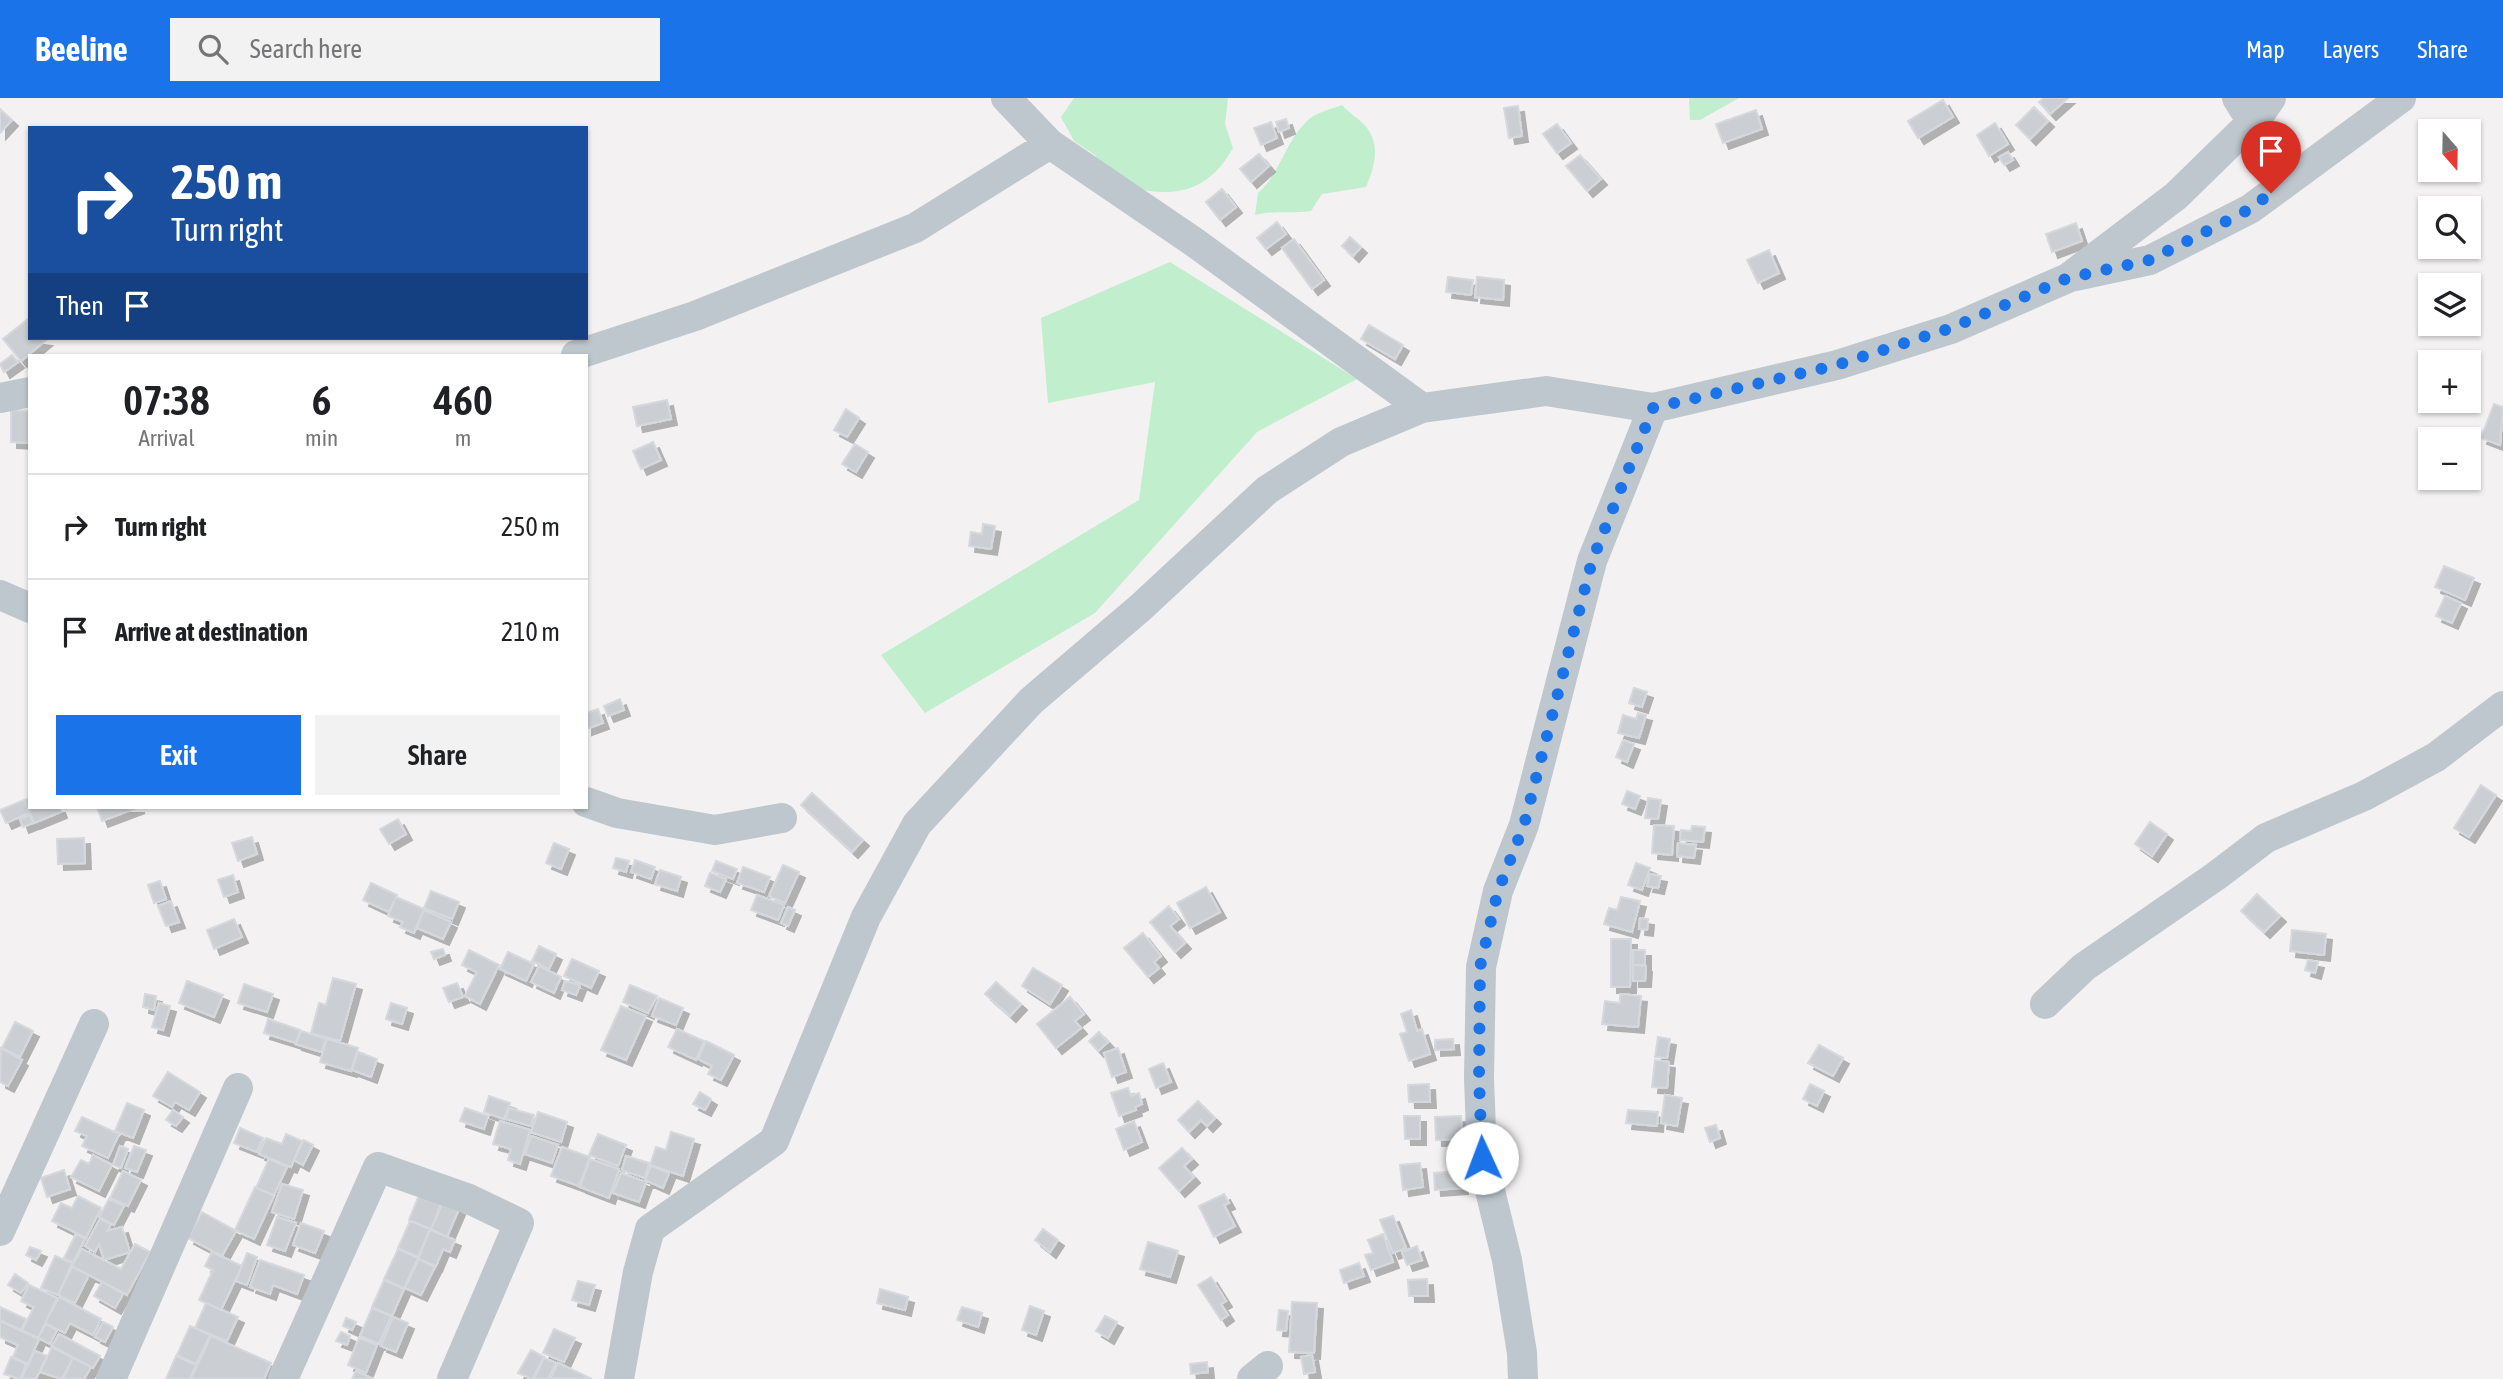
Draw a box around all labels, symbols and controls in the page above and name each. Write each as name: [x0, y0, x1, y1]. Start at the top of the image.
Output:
search box: [170, 18, 660, 81]
text: Beeline: [35, 30, 128, 68]
icon: search: [194, 30, 232, 68]
text: Search here: [250, 34, 362, 64]
text: Map: [2246, 36, 2285, 63]
text: Layers: [2323, 36, 2379, 63]
text: Share: [2417, 36, 2468, 63]
north arrow: [2418, 119, 2482, 182]
map controls: [2418, 119, 2481, 490]
pin: [2241, 121, 2301, 193]
icon: arrive: [2252, 132, 2290, 170]
text: 250 m: [171, 153, 282, 209]
icon: right: [56, 154, 147, 245]
button: search: [2418, 196, 2481, 259]
text: Turn right: [171, 211, 284, 248]
button: layers: [2418, 273, 2481, 336]
icon: arrive: [118, 287, 156, 325]
text: Then: [56, 291, 104, 321]
button: +: [2418, 350, 2481, 413]
text: 07:38: [123, 376, 210, 424]
text: 6: [312, 376, 331, 424]
text: 460: [433, 376, 493, 424]
text: Arrival: [138, 425, 195, 451]
text: min: [305, 425, 338, 451]
text: m: [455, 425, 471, 451]
button: −: [2418, 427, 2481, 490]
icon: right: [56, 508, 94, 546]
text: Turn right: [115, 512, 206, 542]
text: 250 m: [501, 512, 560, 542]
icon: arrive: [56, 613, 94, 651]
text: Arrive at destination: [115, 617, 308, 647]
text: 210 m: [501, 617, 560, 647]
button: Exit: [56, 715, 301, 795]
button: Share: [315, 715, 560, 795]
position arrow: [1445, 1121, 1519, 1195]

